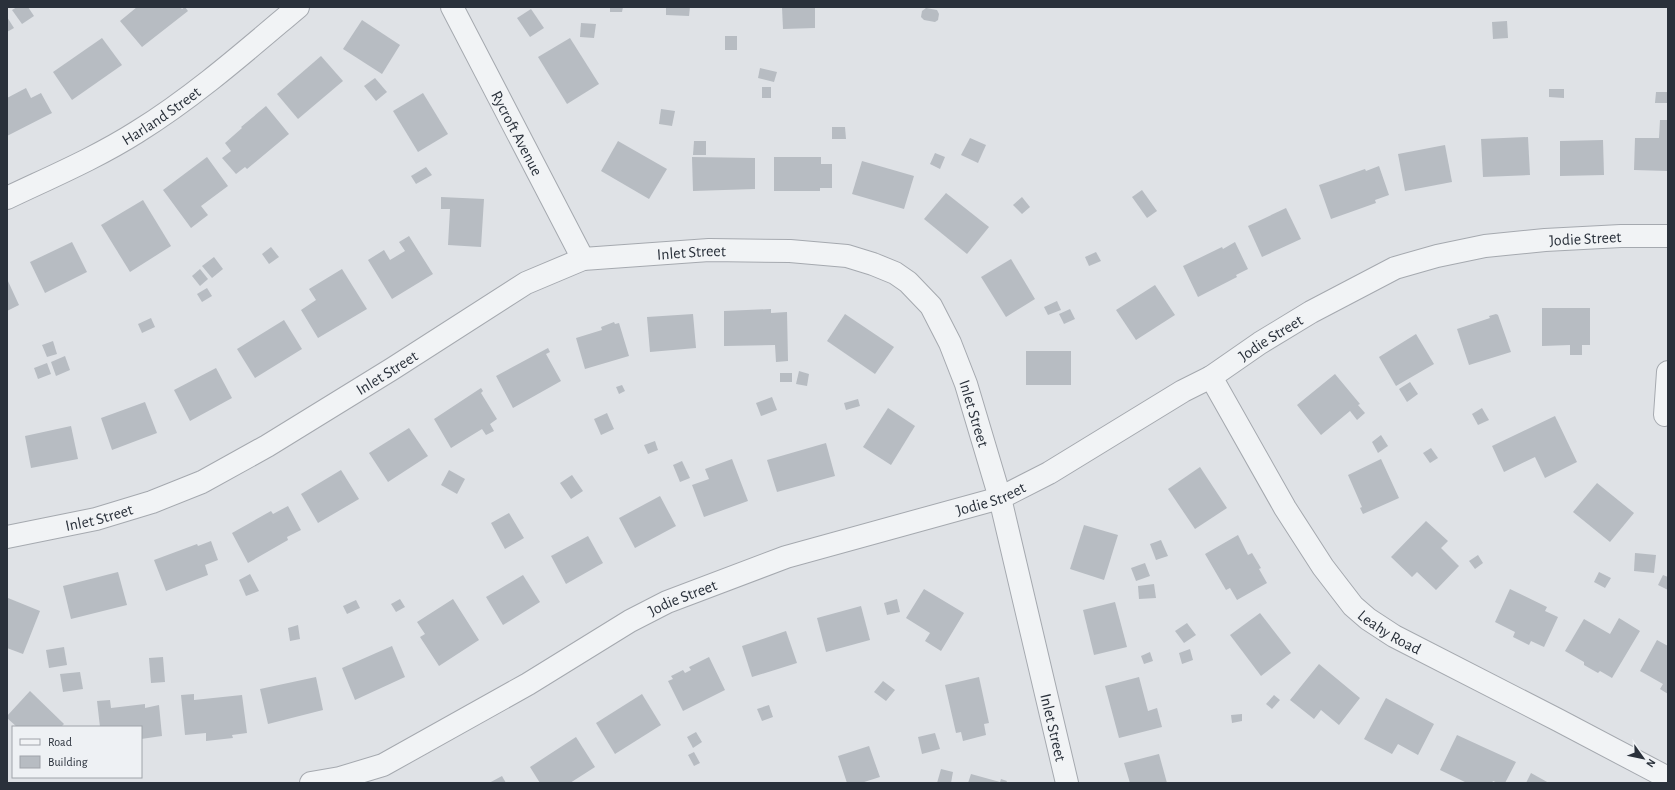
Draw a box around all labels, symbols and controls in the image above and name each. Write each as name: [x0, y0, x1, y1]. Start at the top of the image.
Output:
street label: Harland Street: [119, 84, 204, 148]
street label: Rycroft Avenue: [488, 88, 545, 179]
street label: Jodie Street: [1549, 229, 1622, 249]
street label: Inlet Street: [656, 243, 726, 263]
street label: Jodie Street: [1236, 312, 1306, 364]
street label: Inlet Street: [354, 348, 421, 398]
street label: Inlet Street: [956, 378, 991, 449]
street label: Jodie Street: [954, 479, 1028, 519]
street label: Inlet Street: [64, 501, 135, 534]
street label: Jodie Street: [646, 577, 719, 619]
street label: Leahy Road: [1355, 607, 1423, 657]
street label: Inlet Street: [1037, 692, 1069, 763]
legend: [12, 726, 142, 778]
text: Road: [48, 736, 72, 748]
north arrow: [1623, 738, 1663, 778]
text: Building: [48, 756, 88, 768]
text: N: [1644, 757, 1658, 769]

